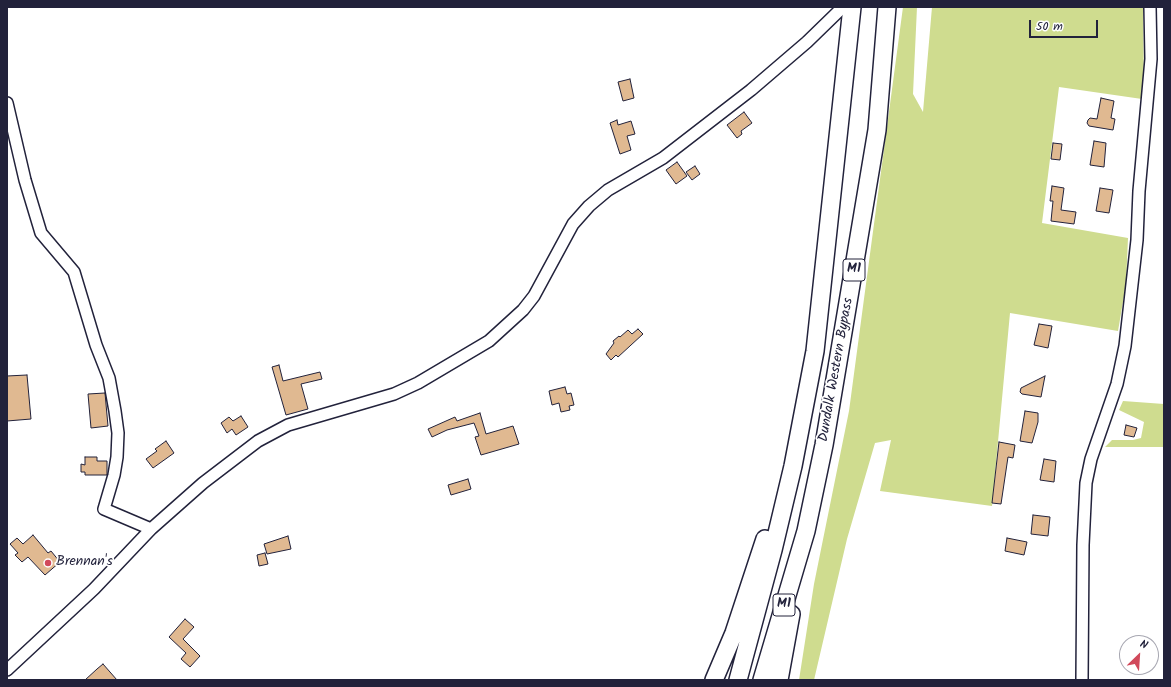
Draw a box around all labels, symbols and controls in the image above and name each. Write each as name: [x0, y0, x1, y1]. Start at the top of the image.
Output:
scale bar: [1031, 12, 1100, 38]
text: 50 m: [1036, 17, 1063, 36]
road number: M1: [843, 259, 865, 281]
street label: Dundalk Western Bypass: [816, 297, 858, 443]
place label: Brennan's: [56, 555, 113, 571]
marker: Brennan's: [43, 558, 53, 568]
road number: M1: [773, 594, 795, 616]
north arrow: [1119, 635, 1159, 675]
text: N: [1137, 635, 1151, 655]

